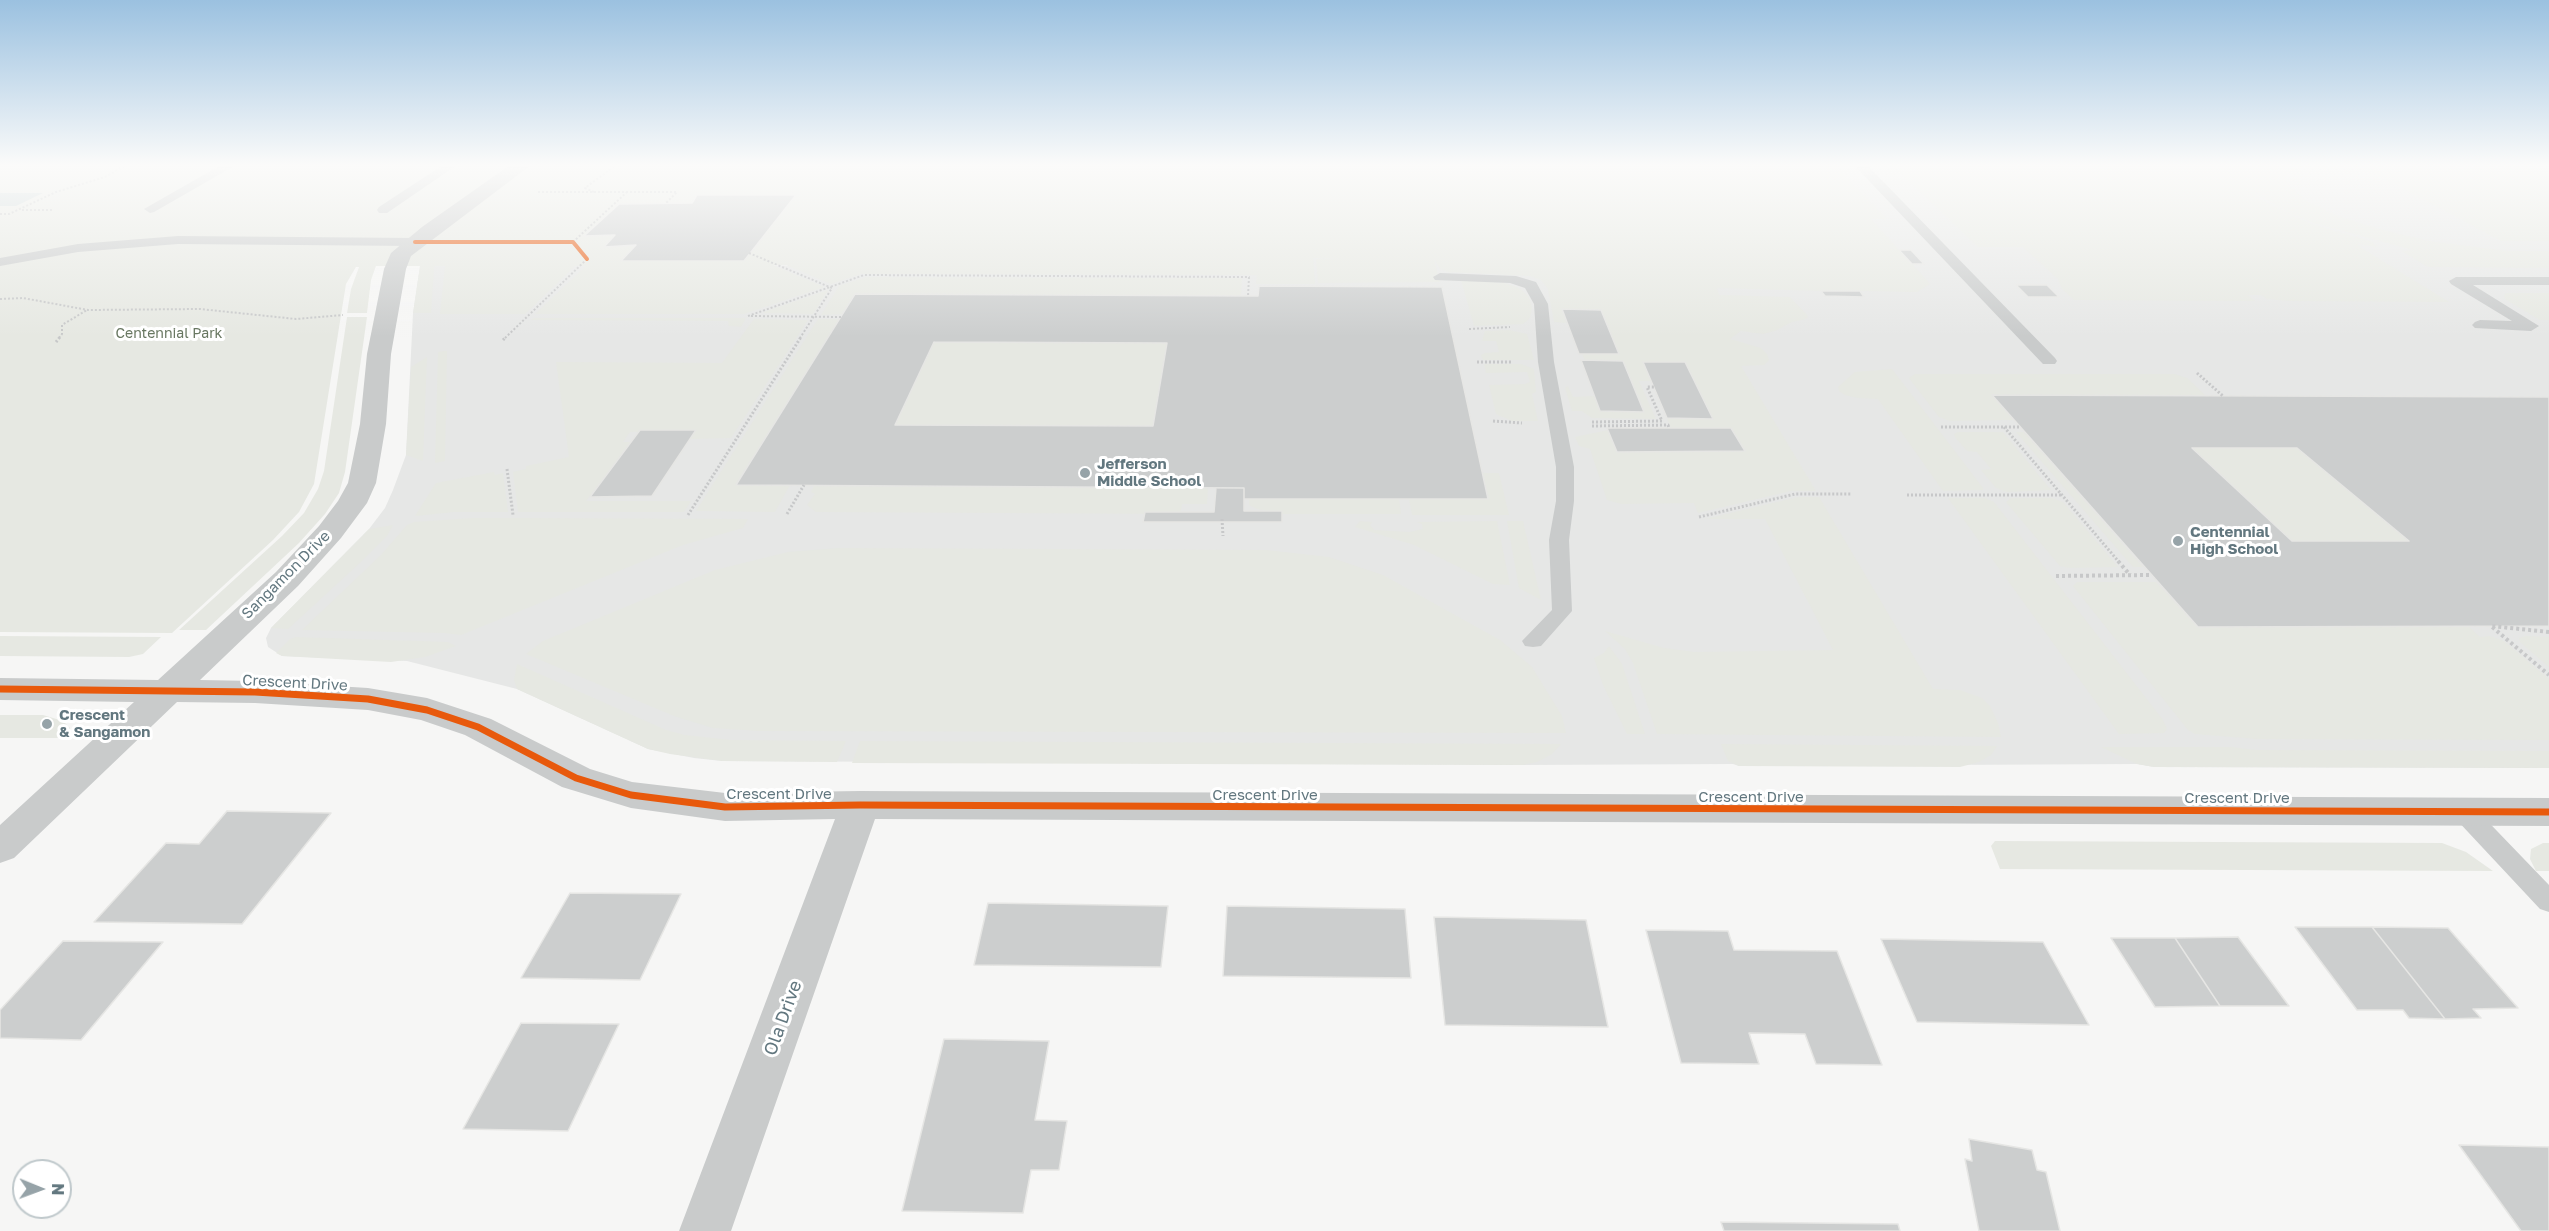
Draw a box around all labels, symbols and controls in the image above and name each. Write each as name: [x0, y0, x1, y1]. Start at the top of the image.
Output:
park label: Centennial Park: [115, 326, 223, 342]
place label: Jefferson Middle School: [1097, 455, 1201, 490]
marker: Jefferson Middle School: [1078, 466, 1092, 480]
place label: Centennial High School: [2190, 523, 2278, 558]
street label: Sangamon Drive: [238, 527, 334, 623]
marker: Centennial High School: [2171, 534, 2185, 548]
street label: Crescent Drive: [242, 671, 348, 695]
place label: Crescent & Sangamon: [59, 706, 150, 741]
marker: Crescent & Sangamon: [40, 717, 54, 731]
street label: Crescent Drive: [726, 785, 832, 803]
street label: Crescent Drive: [1212, 786, 1318, 804]
street label: Crescent Drive: [1698, 788, 1804, 806]
street label: Crescent Drive: [2184, 789, 2290, 807]
street label: Ola Drive: [759, 977, 807, 1059]
north arrow: [12, 1159, 72, 1219]
text: N: [48, 1183, 68, 1196]

